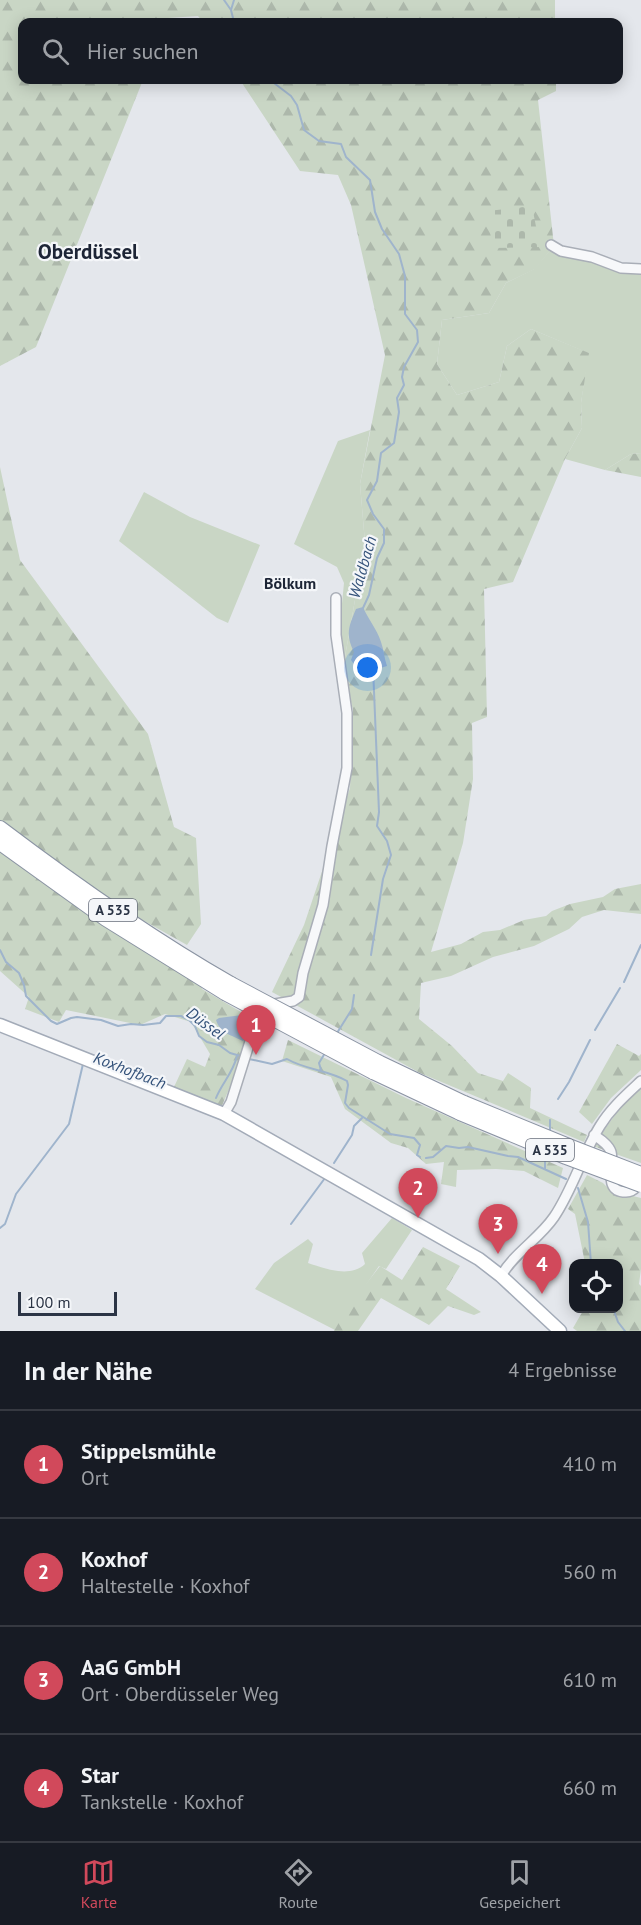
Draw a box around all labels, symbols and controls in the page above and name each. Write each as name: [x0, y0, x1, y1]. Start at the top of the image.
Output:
search box: [18, 18, 623, 84]
icon: search: [39, 35, 72, 68]
text: Hier suchen: [87, 37, 199, 65]
district label: Oberdüssel: [38, 238, 139, 265]
water label: Waldbach: [344, 534, 380, 600]
district label: Bölkum: [264, 573, 316, 593]
your location: [353, 653, 382, 682]
road number: A 535: [89, 899, 137, 921]
water label: Düssel: [183, 1002, 230, 1044]
pin: 1: [236, 1006, 276, 1055]
water label: Koxhofbach: [91, 1047, 169, 1093]
road number: A 535: [526, 1139, 574, 1161]
pin: 2: [398, 1168, 438, 1218]
pin: 3: [478, 1204, 518, 1254]
pin: 4: [522, 1244, 562, 1294]
map controls: [569, 1259, 623, 1313]
button: locate: [569, 1259, 623, 1313]
scale bar: [18, 1289, 117, 1316]
text: 100 m: [27, 1292, 70, 1312]
text: In der Nähe: [24, 1354, 152, 1387]
text: 4 Ergebnisse: [508, 1357, 617, 1383]
text: Stippelsmühle: [81, 1437, 216, 1465]
text: 1: [38, 1451, 49, 1477]
text: 410 m: [563, 1451, 617, 1477]
text: Ort: [81, 1465, 109, 1491]
text: Koxhof: [81, 1545, 147, 1573]
text: 2: [38, 1559, 49, 1585]
text: 560 m: [563, 1559, 617, 1585]
text: Haltestelle · Koxhof: [81, 1573, 250, 1599]
text: AaG GmbH: [81, 1653, 181, 1681]
text: 3: [38, 1667, 49, 1693]
text: 610 m: [563, 1667, 617, 1693]
text: Ort · Oberdüsseler Weg: [81, 1681, 279, 1707]
text: Star: [81, 1761, 119, 1789]
text: 4: [38, 1775, 49, 1801]
text: 660 m: [563, 1775, 617, 1801]
text: Tankstelle · Koxhof: [81, 1789, 243, 1815]
tab: Karte: [81, 1856, 117, 1912]
tab: Route: [279, 1856, 318, 1912]
tab: Gespeichert: [479, 1856, 560, 1912]

